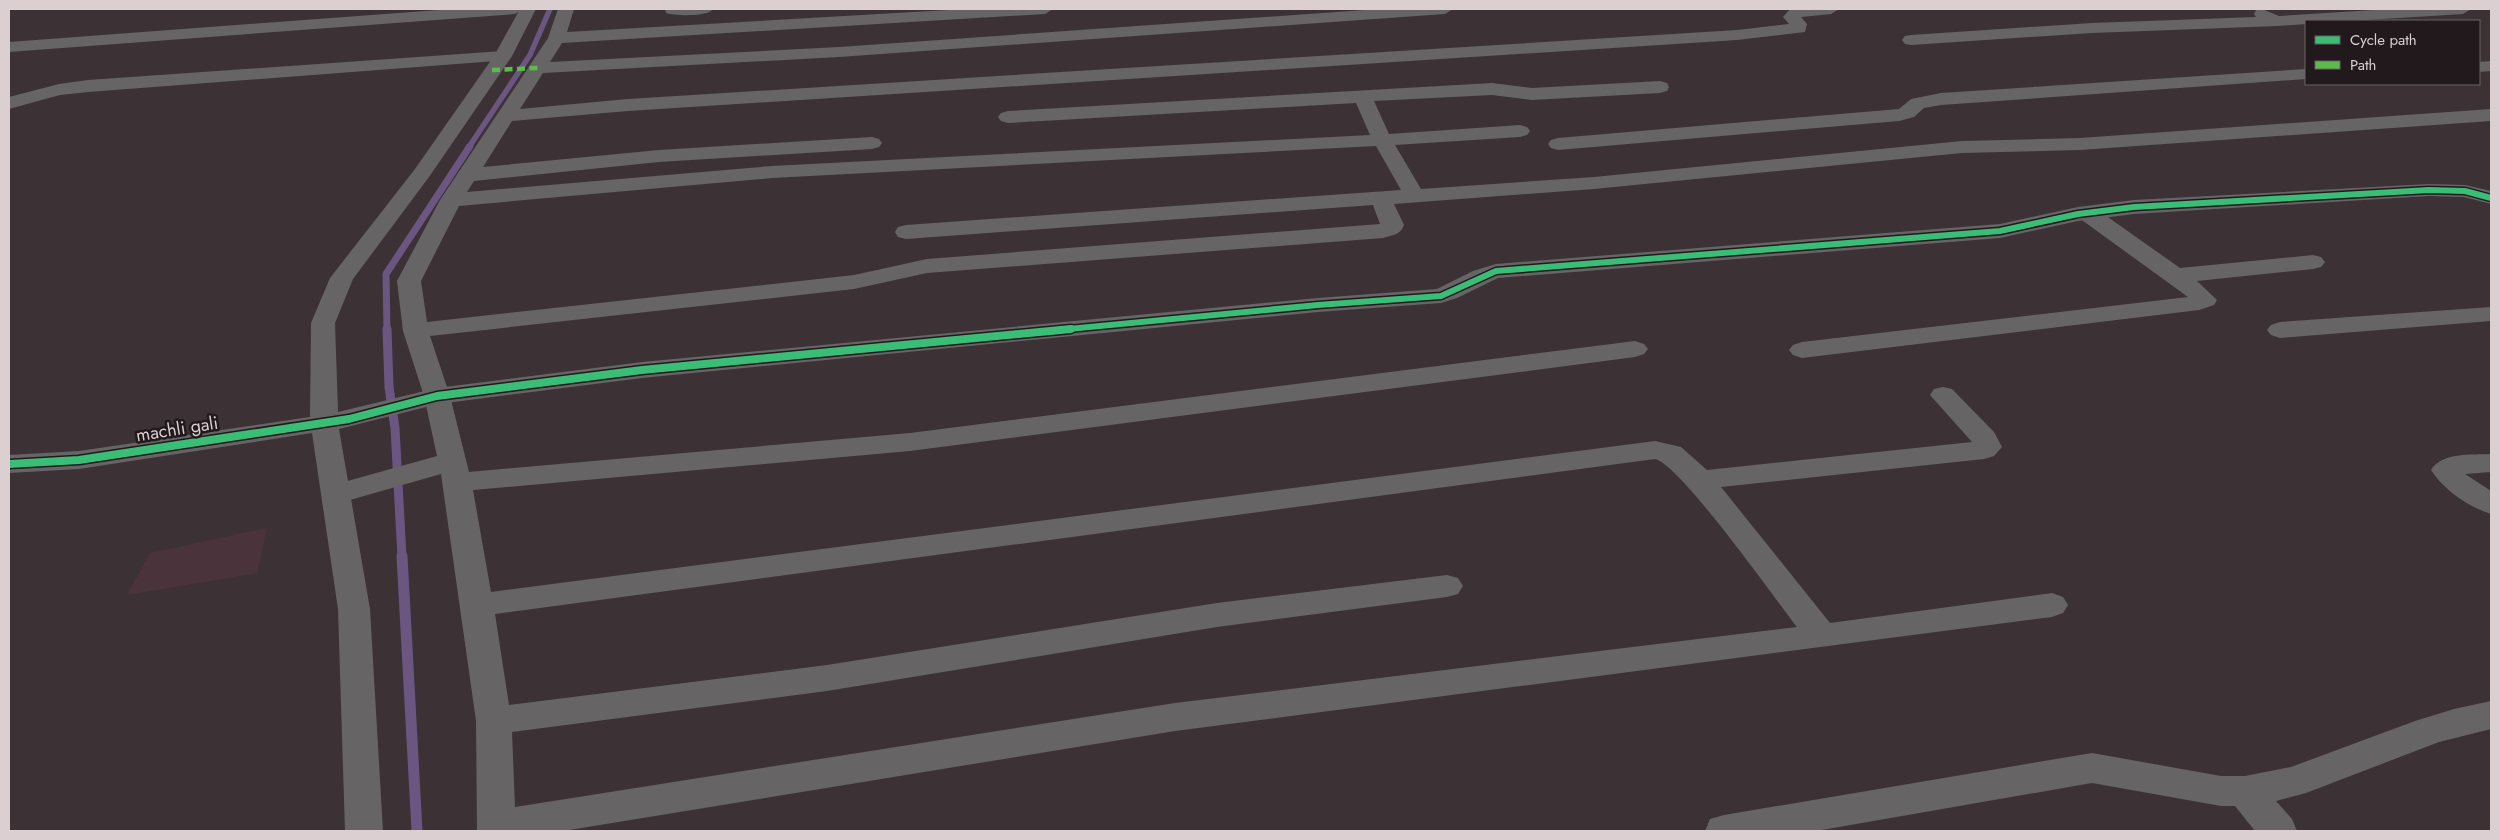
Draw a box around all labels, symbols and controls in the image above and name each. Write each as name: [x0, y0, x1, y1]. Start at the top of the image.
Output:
legend: [2305, 20, 2480, 85]
text: Cycle path: [2350, 29, 2417, 51]
text: Path: [2350, 54, 2376, 76]
street label: machli gali: [134, 410, 220, 448]

